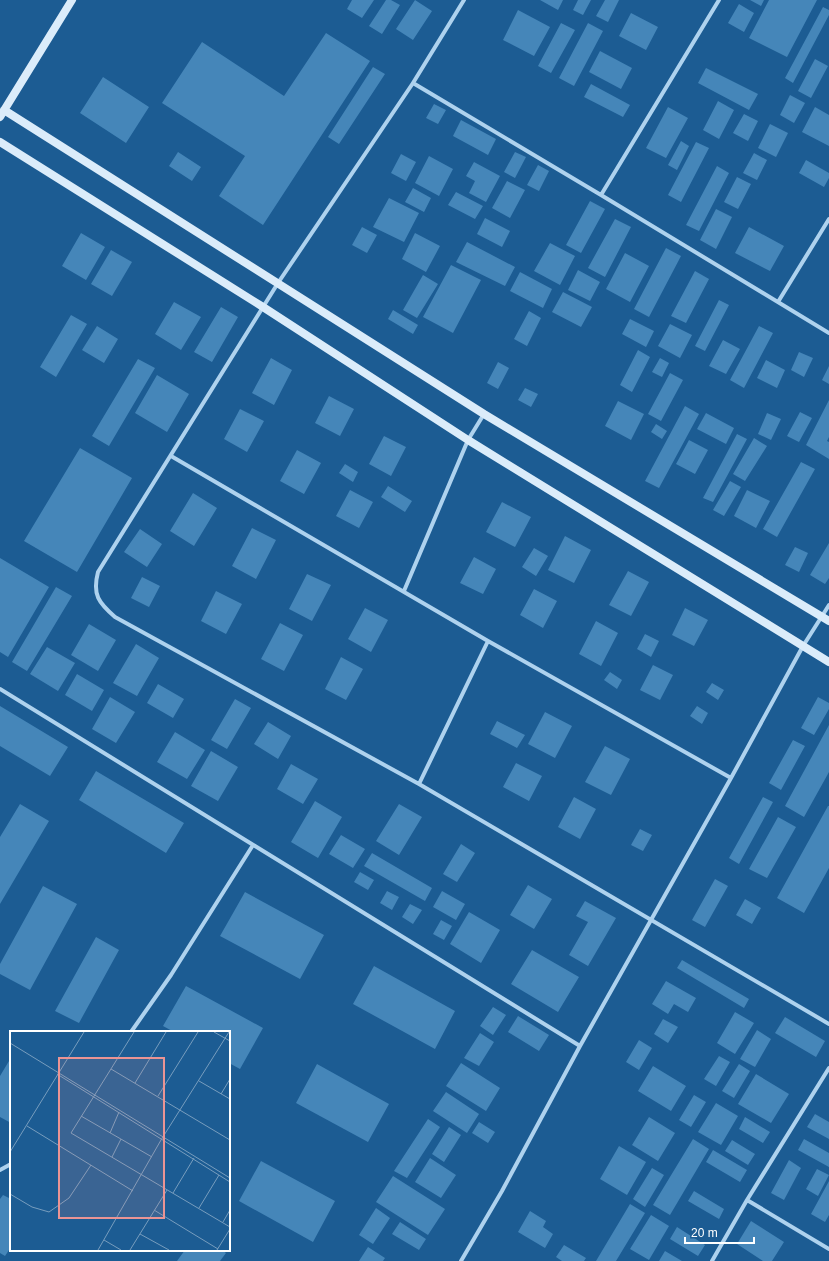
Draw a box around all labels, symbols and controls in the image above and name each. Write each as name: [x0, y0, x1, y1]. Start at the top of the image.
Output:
inset map: [10, 1031, 230, 1251]
scale bar: [685, 1219, 754, 1245]
text: 20 m: [691, 1226, 718, 1240]

